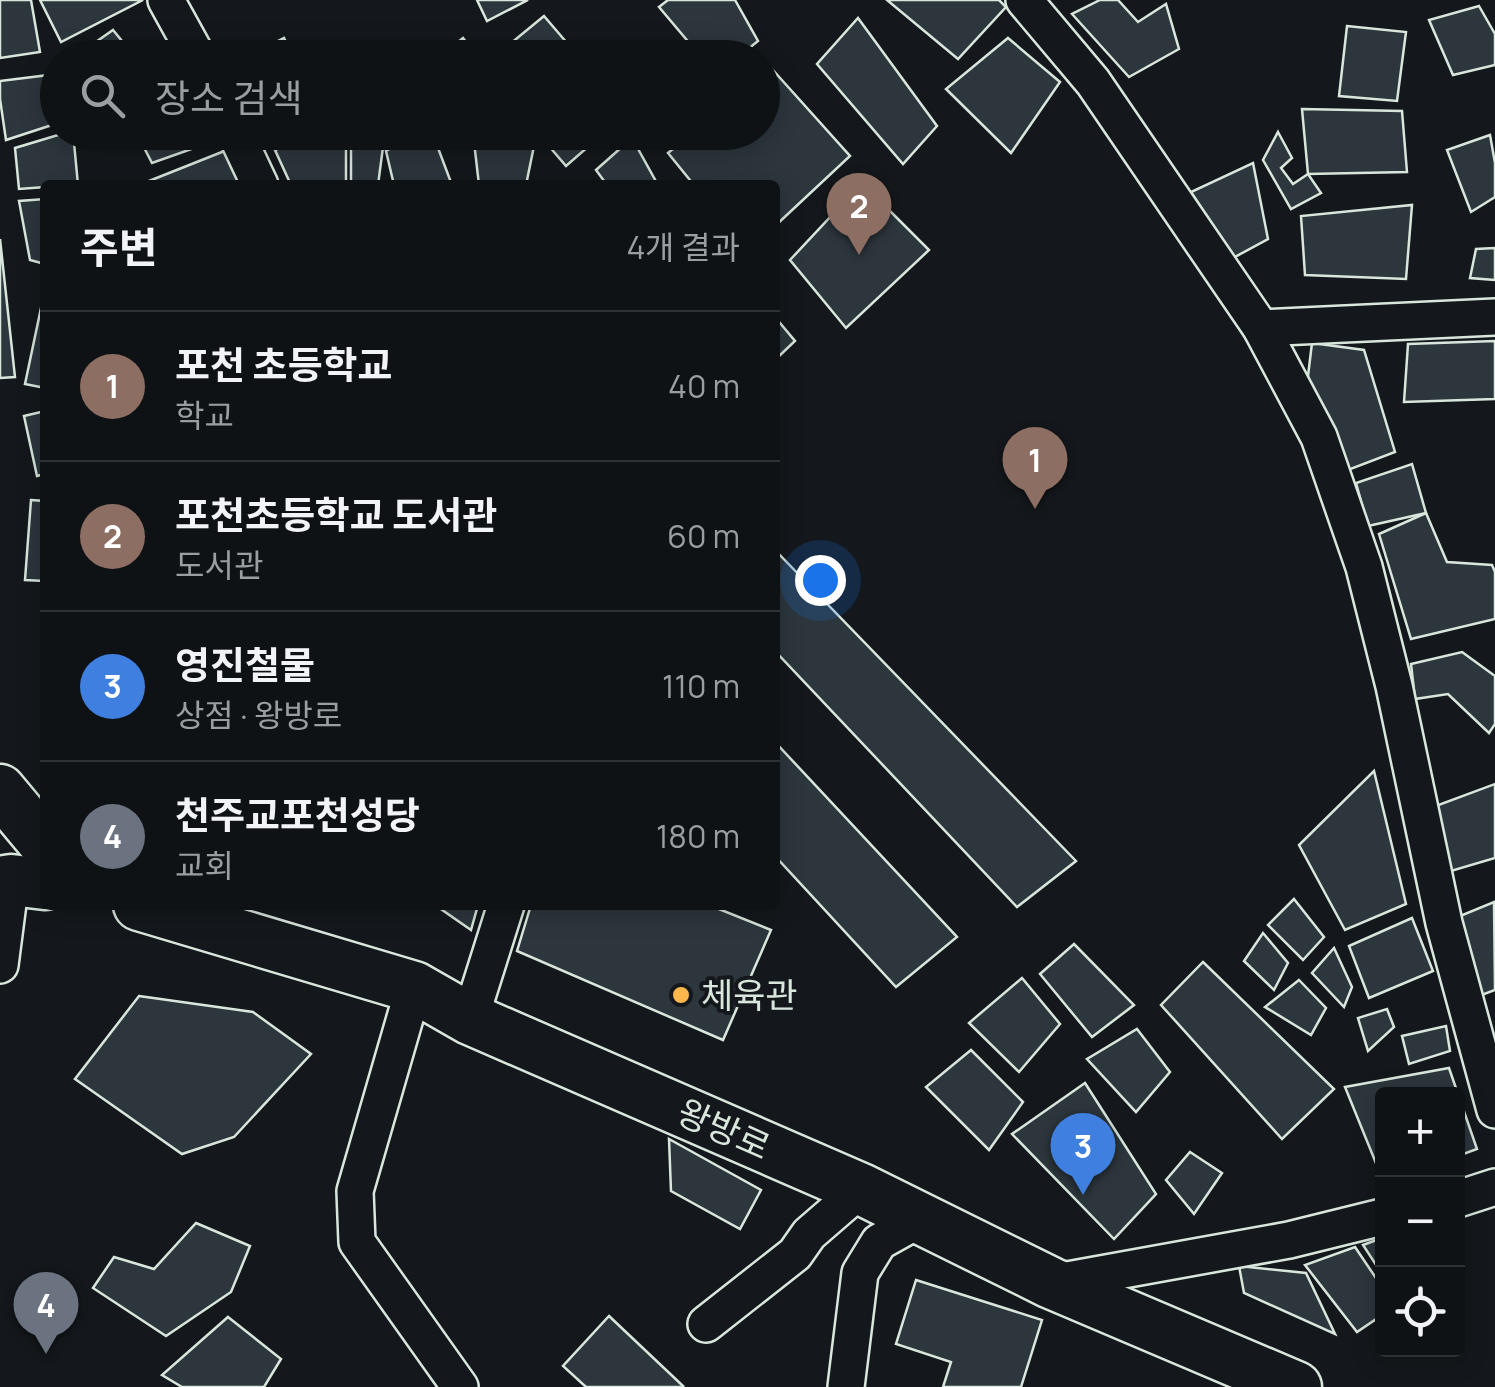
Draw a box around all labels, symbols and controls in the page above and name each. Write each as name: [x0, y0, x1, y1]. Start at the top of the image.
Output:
search box: [40, 40, 780, 150]
icon: search: [75, 68, 130, 123]
text: 장소 검색: [155, 71, 302, 123]
pin: 2: [826, 172, 892, 255]
text: 주변: [80, 218, 157, 276]
text: 4개 결과: [626, 225, 740, 269]
text: 포천 초등학교: [175, 338, 392, 390]
text: 1: [105, 364, 120, 408]
text: 40 m: [668, 364, 740, 408]
text: 학교: [175, 393, 234, 437]
pin: 1: [1002, 426, 1068, 509]
text: 포천초등학교 도서관: [175, 488, 497, 540]
text: 2: [103, 514, 122, 558]
text: 60 m: [667, 514, 740, 558]
text: 도서관: [175, 543, 263, 587]
your location: [795, 555, 846, 606]
text: 영진철물: [175, 638, 315, 690]
text: 3: [103, 664, 122, 708]
text: 110 m: [662, 664, 740, 708]
text: 상점 · 왕방로: [175, 693, 342, 737]
text: 천주교포천성당: [175, 788, 420, 840]
text: 4: [103, 814, 122, 858]
text: 180 m: [656, 814, 740, 858]
text: 교회: [175, 843, 234, 887]
place label: 체육관: [701, 971, 798, 1019]
marker: 체육관: [670, 984, 692, 1006]
street label: 왕방로: [670, 1087, 778, 1171]
map controls: [1375, 1087, 1465, 1357]
button: +: [1375, 1087, 1465, 1177]
pin: 3: [1050, 1112, 1116, 1195]
button: −: [1375, 1177, 1465, 1267]
button: locate: [1375, 1267, 1465, 1357]
pin: 4: [13, 1272, 78, 1354]

